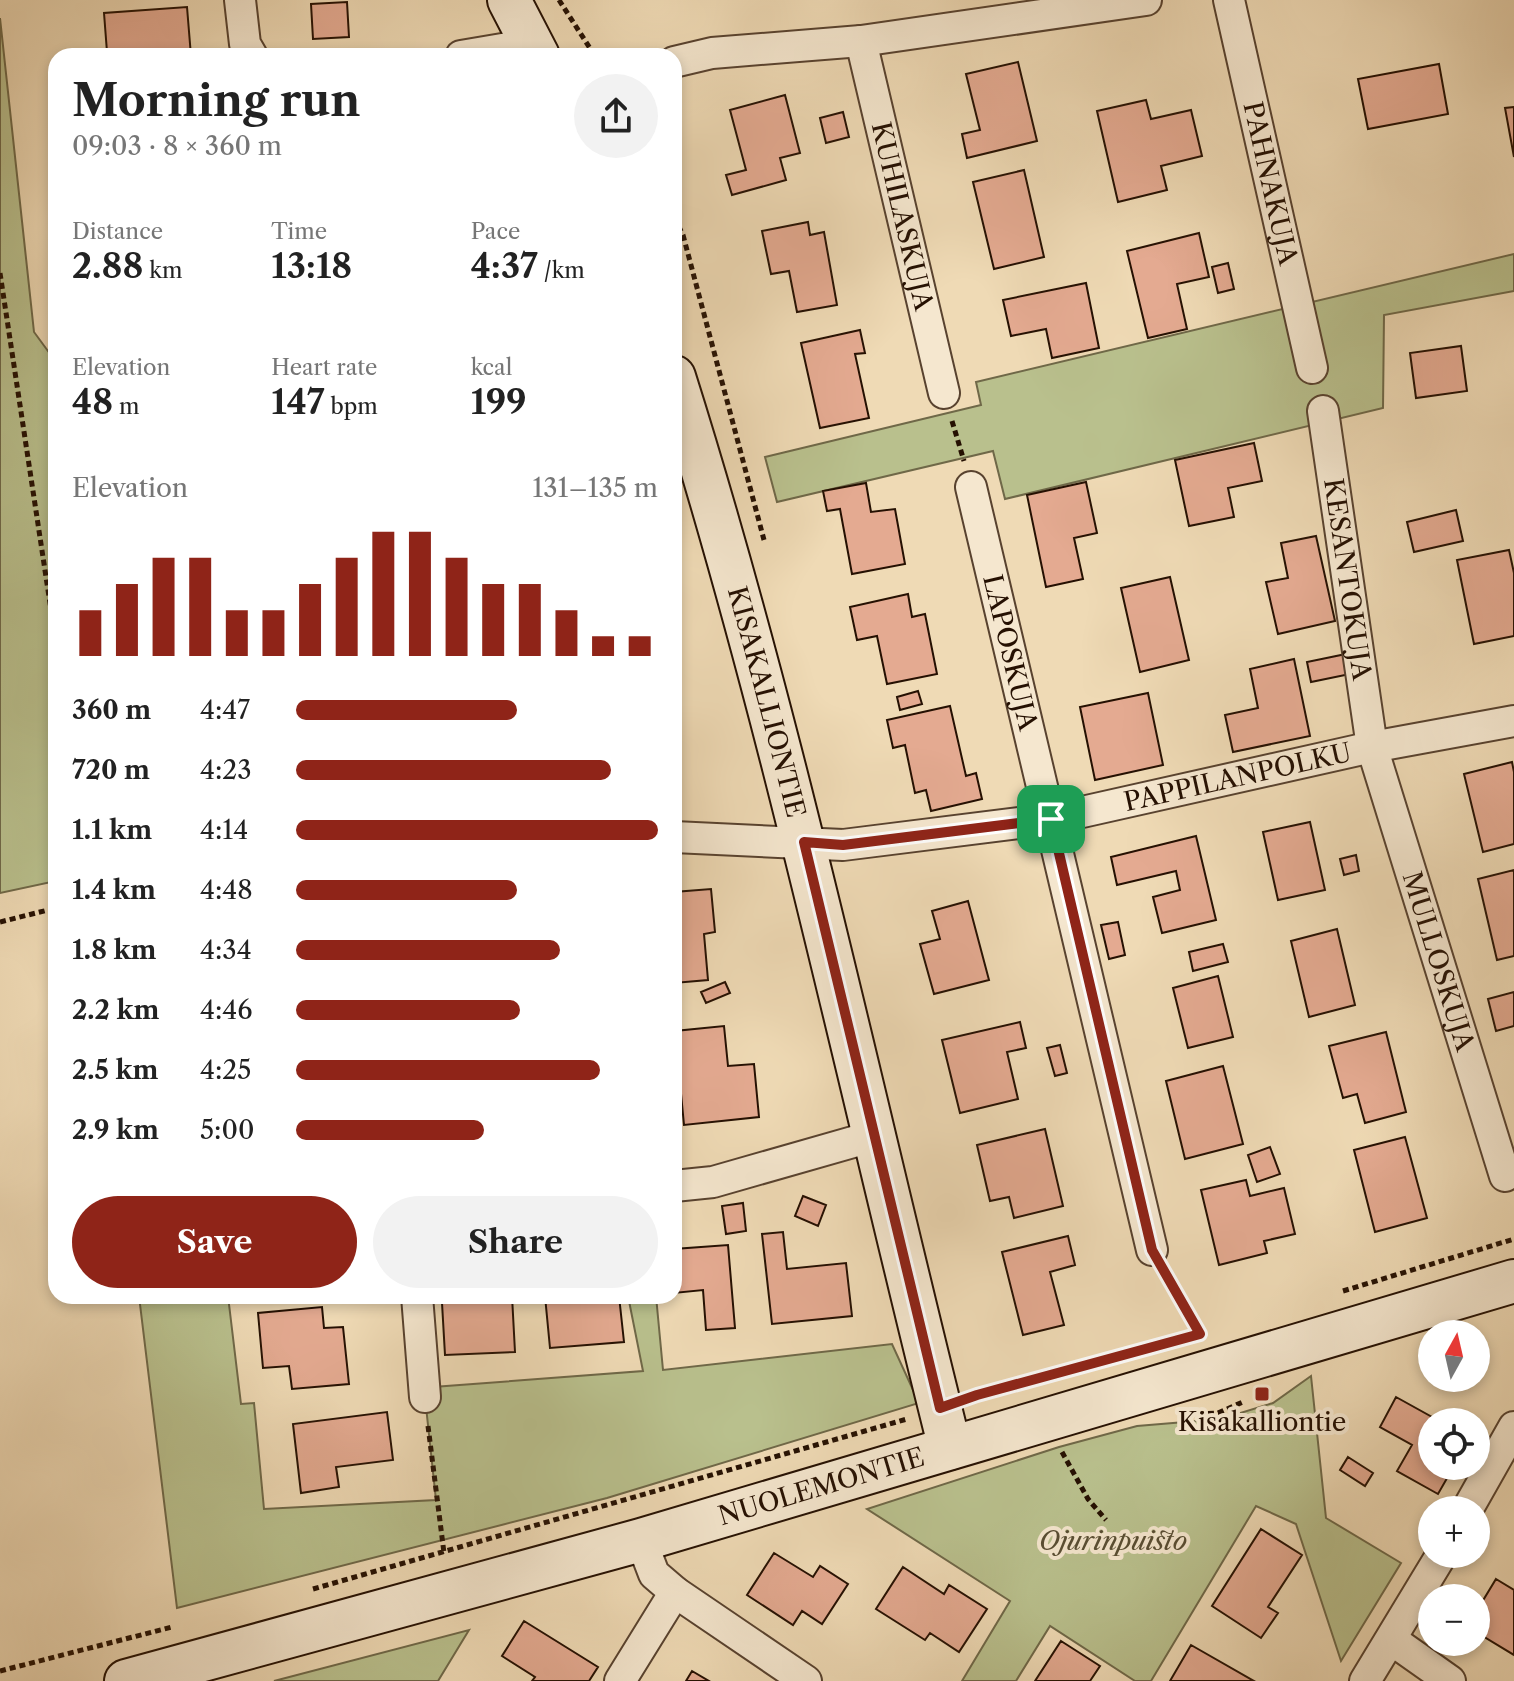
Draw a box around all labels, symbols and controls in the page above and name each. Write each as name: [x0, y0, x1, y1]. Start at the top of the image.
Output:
text: Morning run: [72, 73, 361, 127]
button: share: [574, 74, 658, 158]
street label: PAHNAKUJA: [1236, 99, 1304, 269]
street label: KUHILASKUJA: [865, 119, 940, 314]
text: 09:03 · 8 × 360 m: [72, 130, 282, 162]
text: Distance: [72, 218, 163, 245]
text: Time: [271, 218, 327, 245]
text: Pace: [471, 218, 520, 245]
text: 2.88: [72, 245, 143, 287]
text: 13:18: [271, 245, 352, 287]
text: 4:37: [471, 245, 538, 287]
text: km: [143, 257, 182, 284]
text: /km: [538, 257, 585, 284]
text: Elevation: [72, 354, 170, 381]
text: Heart rate: [271, 354, 377, 381]
text: kcal: [471, 354, 512, 381]
text: 48: [72, 381, 113, 423]
text: 147: [271, 381, 325, 423]
text: 199: [471, 381, 527, 423]
text: m: [113, 393, 139, 420]
text: bpm: [325, 393, 378, 420]
text: Elevation: [72, 472, 188, 504]
text: 131–135 m: [532, 472, 658, 504]
street label: KESANTOKUJA: [1317, 476, 1378, 683]
street label: LAPOSKUJA: [976, 571, 1044, 734]
street label: KISAKALLIONTIE: [721, 583, 812, 821]
text: 360 m: [72, 694, 151, 726]
text: 4:47: [200, 694, 250, 726]
street label: PAPPILANPOLKU: [1121, 736, 1354, 818]
text: 720 m: [72, 754, 150, 786]
text: 4:23: [200, 754, 252, 786]
pin: [1017, 785, 1085, 853]
icon: arrive: [1029, 797, 1073, 841]
text: 1.1 km: [72, 814, 152, 846]
text: 4:14: [200, 814, 248, 846]
street label: MULLOSKUJA: [1396, 868, 1482, 1056]
text: 1.4 km: [72, 874, 156, 906]
text: 4:48: [200, 874, 253, 906]
text: 1.8 km: [72, 934, 156, 966]
text: 4:34: [200, 934, 252, 966]
text: 2.2 km: [72, 994, 159, 1026]
text: 4:46: [200, 994, 253, 1026]
text: 2.5 km: [72, 1054, 158, 1086]
text: 4:25: [200, 1054, 251, 1086]
text: 2.9 km: [72, 1114, 159, 1146]
text: 5:00: [200, 1114, 254, 1146]
button: Save: [72, 1196, 357, 1288]
button: Share: [373, 1196, 658, 1288]
north arrow: [1418, 1320, 1490, 1392]
map controls: [1418, 1320, 1490, 1656]
marker: Kisakalliontie: [1253, 1385, 1271, 1403]
place label: Kisakalliontie: [1178, 1406, 1346, 1438]
button: locate: [1418, 1408, 1490, 1480]
street label: NUOLEMONTIE: [714, 1441, 928, 1532]
button: +: [1418, 1496, 1490, 1568]
park label: Ojurinpuisto: [1039, 1525, 1187, 1557]
button: −: [1418, 1584, 1490, 1656]

